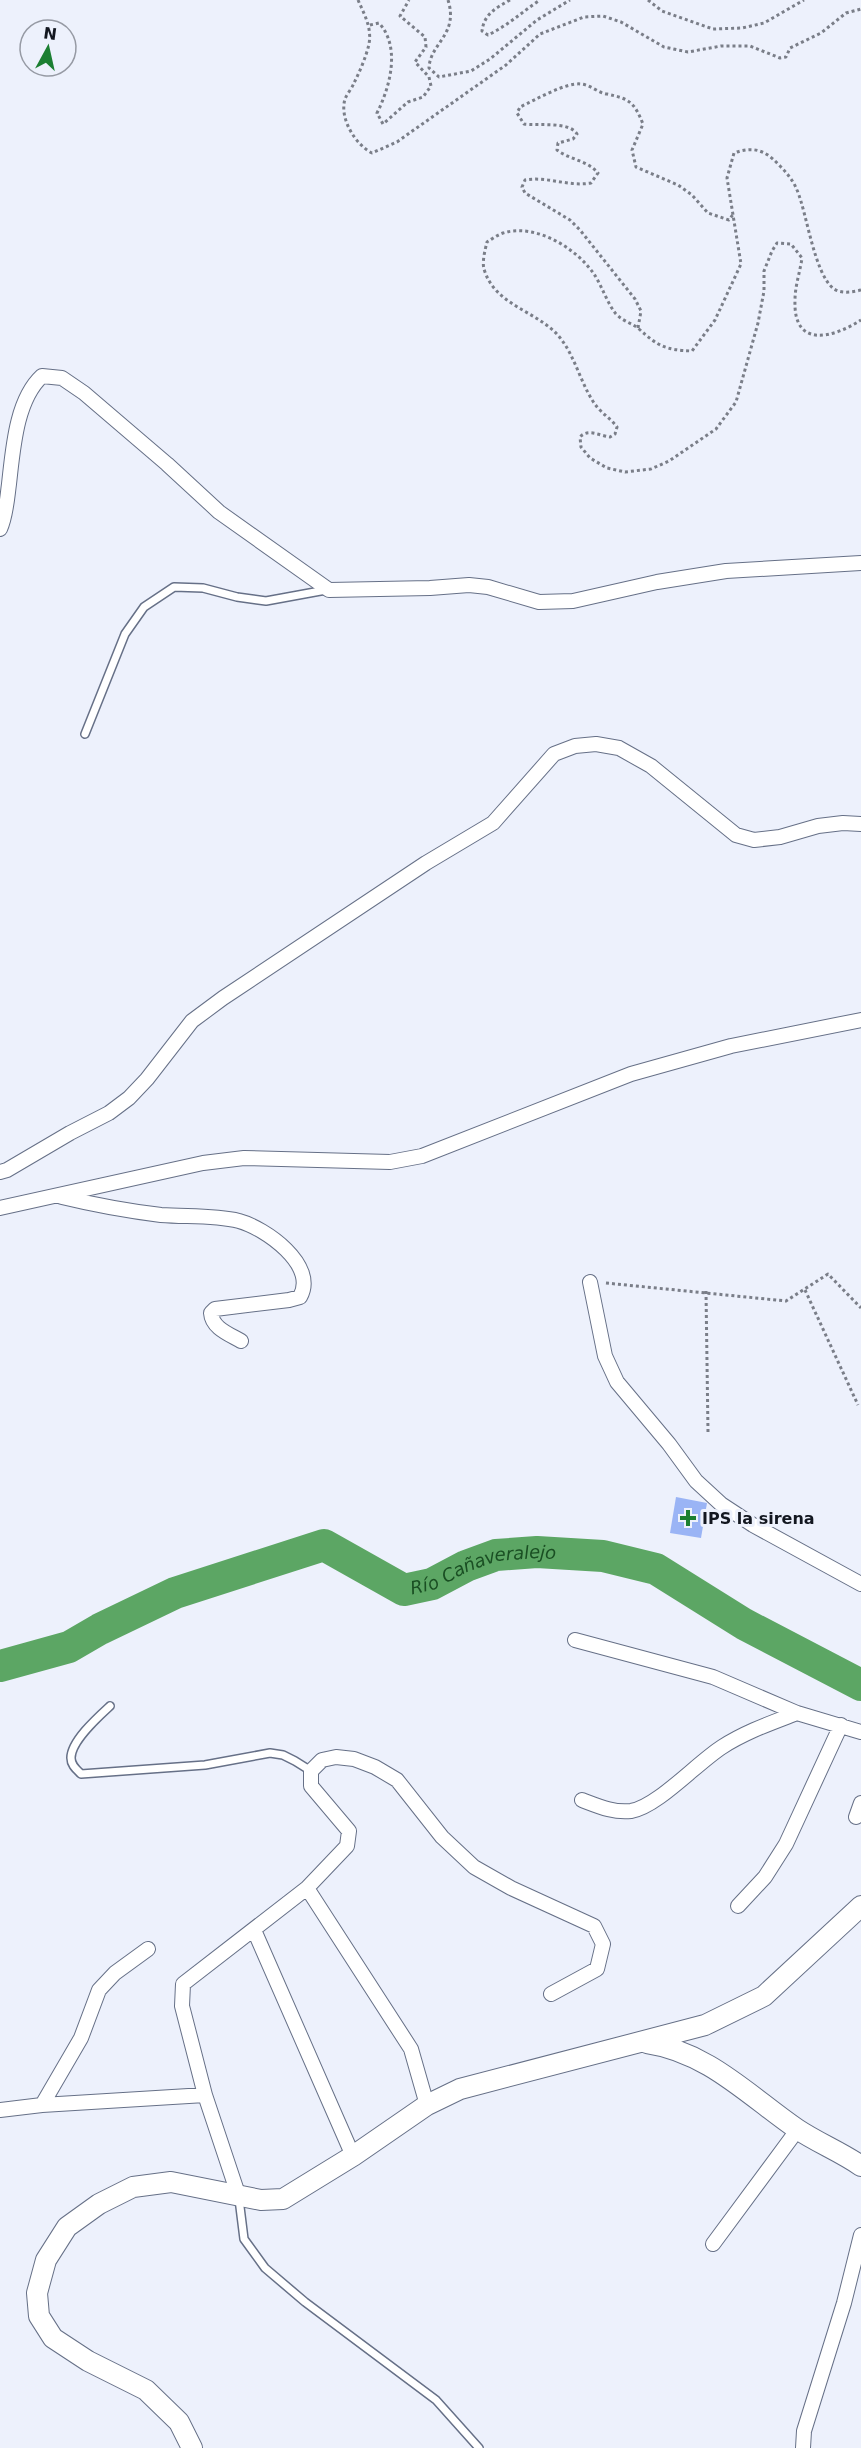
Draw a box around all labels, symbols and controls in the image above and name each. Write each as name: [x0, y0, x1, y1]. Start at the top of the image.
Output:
north arrow: [18, 18, 78, 78]
text: N: [42, 23, 58, 44]
marker: IPS la sirena: [679, 1509, 697, 1527]
place label: IPS la sirena: [702, 1509, 815, 1528]
water label: Río Cañaveralejo: [408, 1541, 557, 1598]

